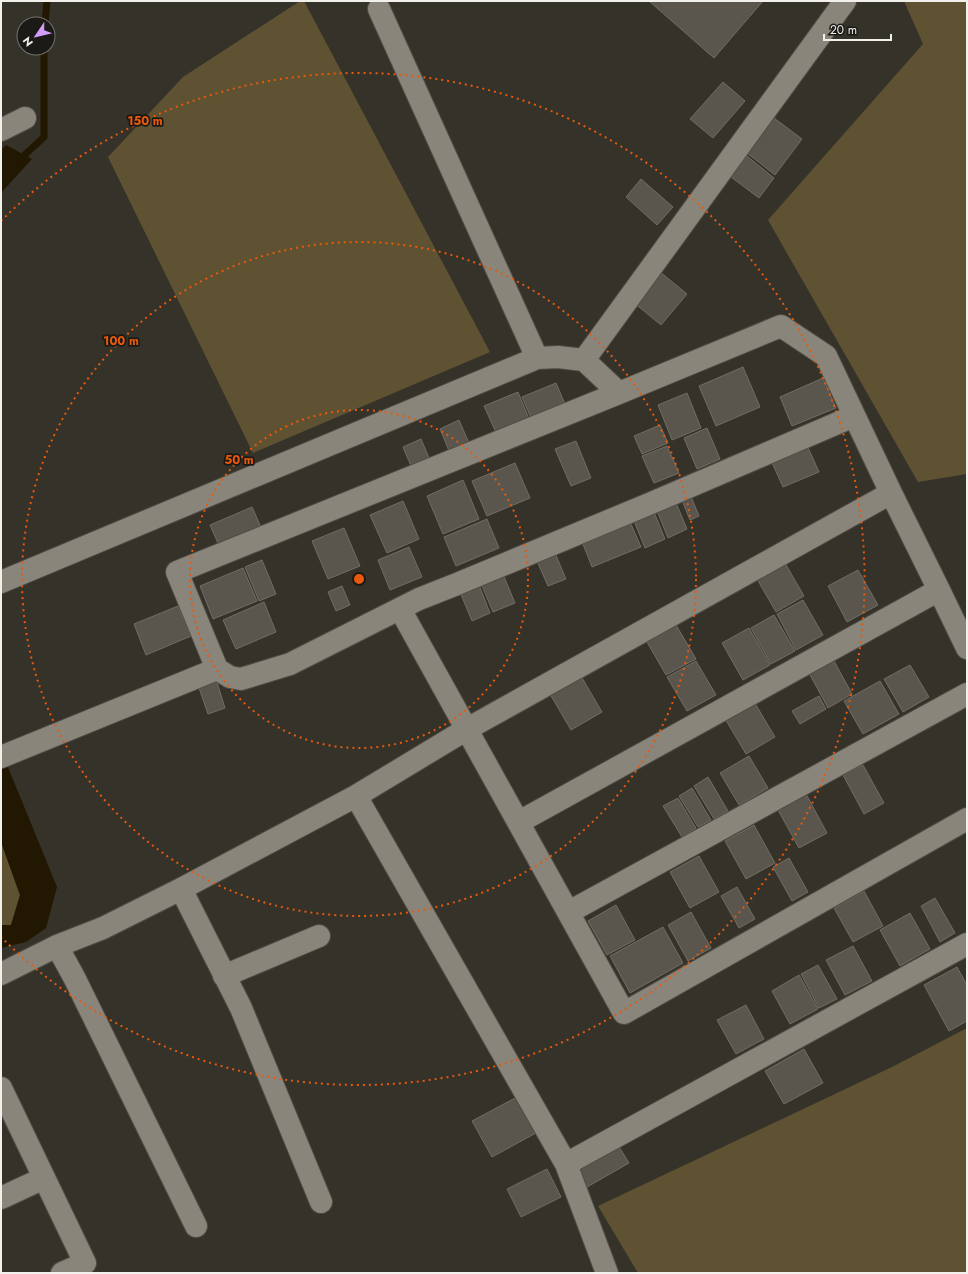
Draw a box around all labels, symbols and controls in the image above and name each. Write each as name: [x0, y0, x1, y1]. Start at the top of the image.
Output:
north arrow: [16, 16, 56, 56]
scale bar: [824, 16, 891, 42]
text: 20 m: [830, 21, 857, 39]
text: N: [19, 34, 37, 50]
text: 150 m: [127, 112, 163, 130]
text: 100 m: [103, 332, 139, 350]
text: 50 m: [224, 451, 254, 469]
centre of rings: [352, 572, 366, 586]

